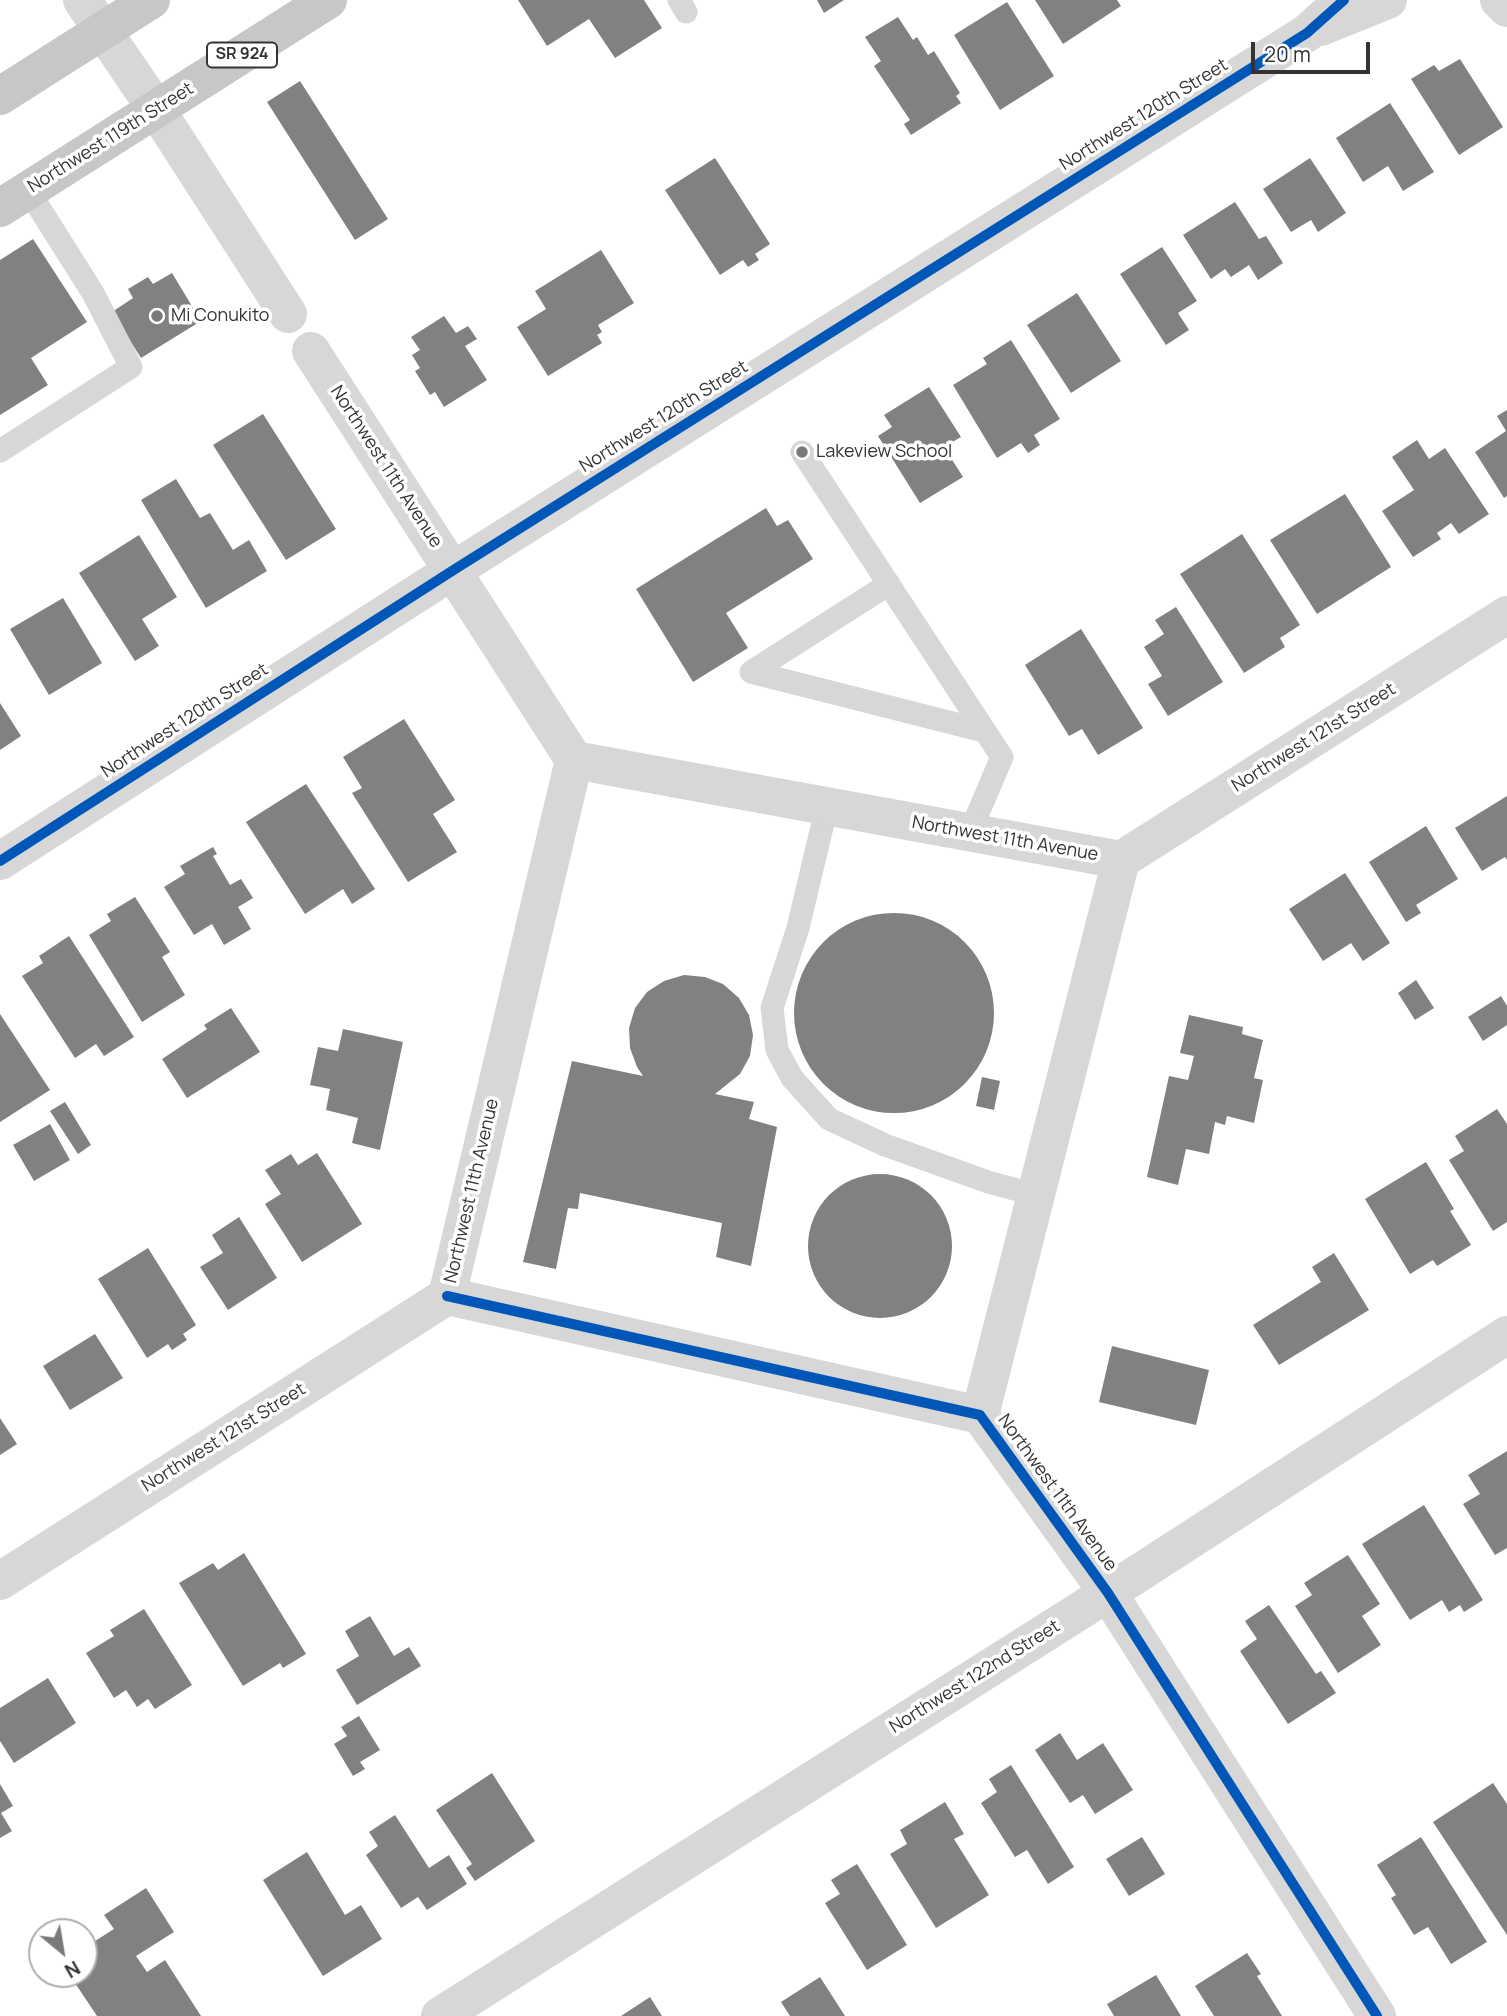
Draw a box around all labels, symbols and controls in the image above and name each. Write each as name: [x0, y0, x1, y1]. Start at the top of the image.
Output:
scale bar: [1255, 28, 1374, 72]
text: 20 m: [1264, 40, 1311, 68]
road number: SR 924: [207, 42, 277, 68]
street label: Northwest 120th Street: [1056, 54, 1232, 176]
street label: Northwest 119th Street: [24, 78, 198, 198]
place label: Mi Conukito: [171, 305, 269, 327]
marker: Mi Conukito: [149, 308, 165, 324]
street label: Northwest 120th Street: [576, 356, 752, 478]
street label: Northwest 11th Avenue: [326, 382, 446, 552]
place label: Lakeview School: [816, 441, 952, 463]
marker: Lakeview School: [794, 444, 810, 460]
street label: Northwest 120th Street: [98, 659, 272, 783]
street label: Northwest 121st Street: [1228, 679, 1400, 797]
street label: Northwest 11th Avenue: [910, 812, 1100, 866]
street label: Northwest 11th Avenue: [440, 1097, 504, 1285]
street label: Northwest 121st Street: [138, 1379, 310, 1497]
street label: Northwest 11th Avenue: [993, 1410, 1121, 1576]
street label: Northwest 122nd Street: [886, 1616, 1064, 1738]
north arrow: [28, 1918, 98, 1988]
text: N: [60, 1955, 85, 1984]

